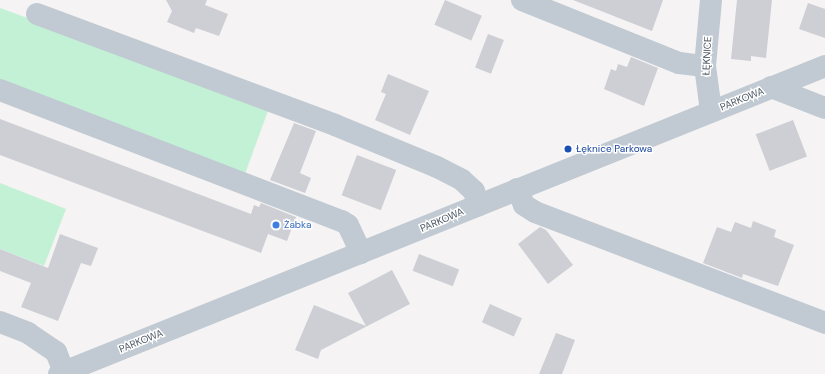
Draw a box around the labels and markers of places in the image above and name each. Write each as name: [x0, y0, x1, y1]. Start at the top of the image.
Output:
place label: Łęknice Parkowa: [576, 143, 652, 155]
marker: Łęknice Parkowa: [563, 144, 573, 154]
place label: Żabka: [284, 219, 312, 231]
marker: Żabka: [271, 220, 281, 230]

